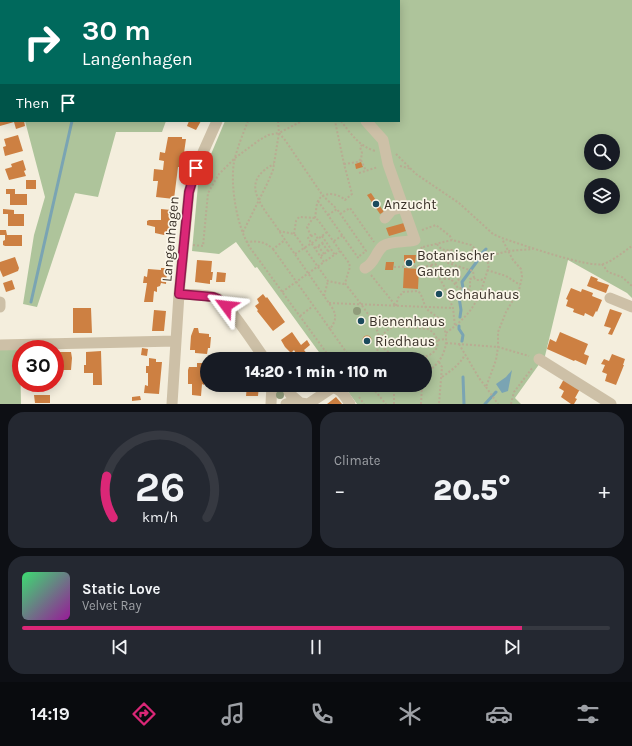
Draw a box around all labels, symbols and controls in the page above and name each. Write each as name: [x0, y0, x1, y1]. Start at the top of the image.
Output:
text: 30 m: [82, 14, 151, 47]
icon: right: [16, 16, 68, 68]
text: Langenhagen: [82, 48, 193, 70]
icon: arrive: [57, 92, 79, 114]
text: Then: [16, 94, 49, 112]
map controls: [584, 134, 620, 214]
button: search: [584, 134, 620, 170]
pin: [179, 151, 213, 185]
icon: arrive: [185, 157, 207, 179]
button: layers: [584, 178, 620, 214]
street label: Langenhagen: [158, 195, 183, 283]
place label: Anzucht: [384, 196, 437, 213]
marker: Anzucht: [371, 199, 381, 209]
place label: Botanischer Garten: [417, 247, 495, 280]
marker: Botanischer Garten: [404, 258, 414, 268]
position arrow: [205, 285, 247, 327]
place label: Schauhaus: [447, 286, 519, 303]
marker: Schauhaus: [434, 289, 444, 299]
place label: Bienenhaus: [369, 313, 445, 330]
marker: Bienenhaus: [356, 316, 366, 326]
place label: Riedhaus: [375, 333, 435, 350]
marker: Riedhaus: [362, 336, 372, 346]
speed limit sign: 30: [12, 340, 64, 392]
text: 14:20 · 1 min · 110 m: [245, 363, 387, 381]
text: Climate: [334, 453, 380, 468]
text: 26: [135, 463, 185, 511]
text: 20.5°: [433, 472, 511, 508]
text: −: [334, 478, 346, 504]
text: +: [598, 478, 610, 504]
text: km/h: [142, 509, 178, 526]
text: Static Love: [82, 580, 160, 598]
text: Velvet Ray: [82, 598, 142, 613]
icon: previous: [109, 636, 131, 658]
icon: pause: [305, 636, 327, 658]
icon: next: [501, 636, 523, 658]
icon: directions: [130, 700, 158, 728]
icon: music: [219, 700, 247, 728]
icon: phone: [308, 700, 336, 728]
icon: climate: [396, 700, 424, 728]
icon: car: [485, 700, 513, 728]
icon: filters: [574, 700, 602, 728]
text: 14:19: [30, 703, 70, 725]

